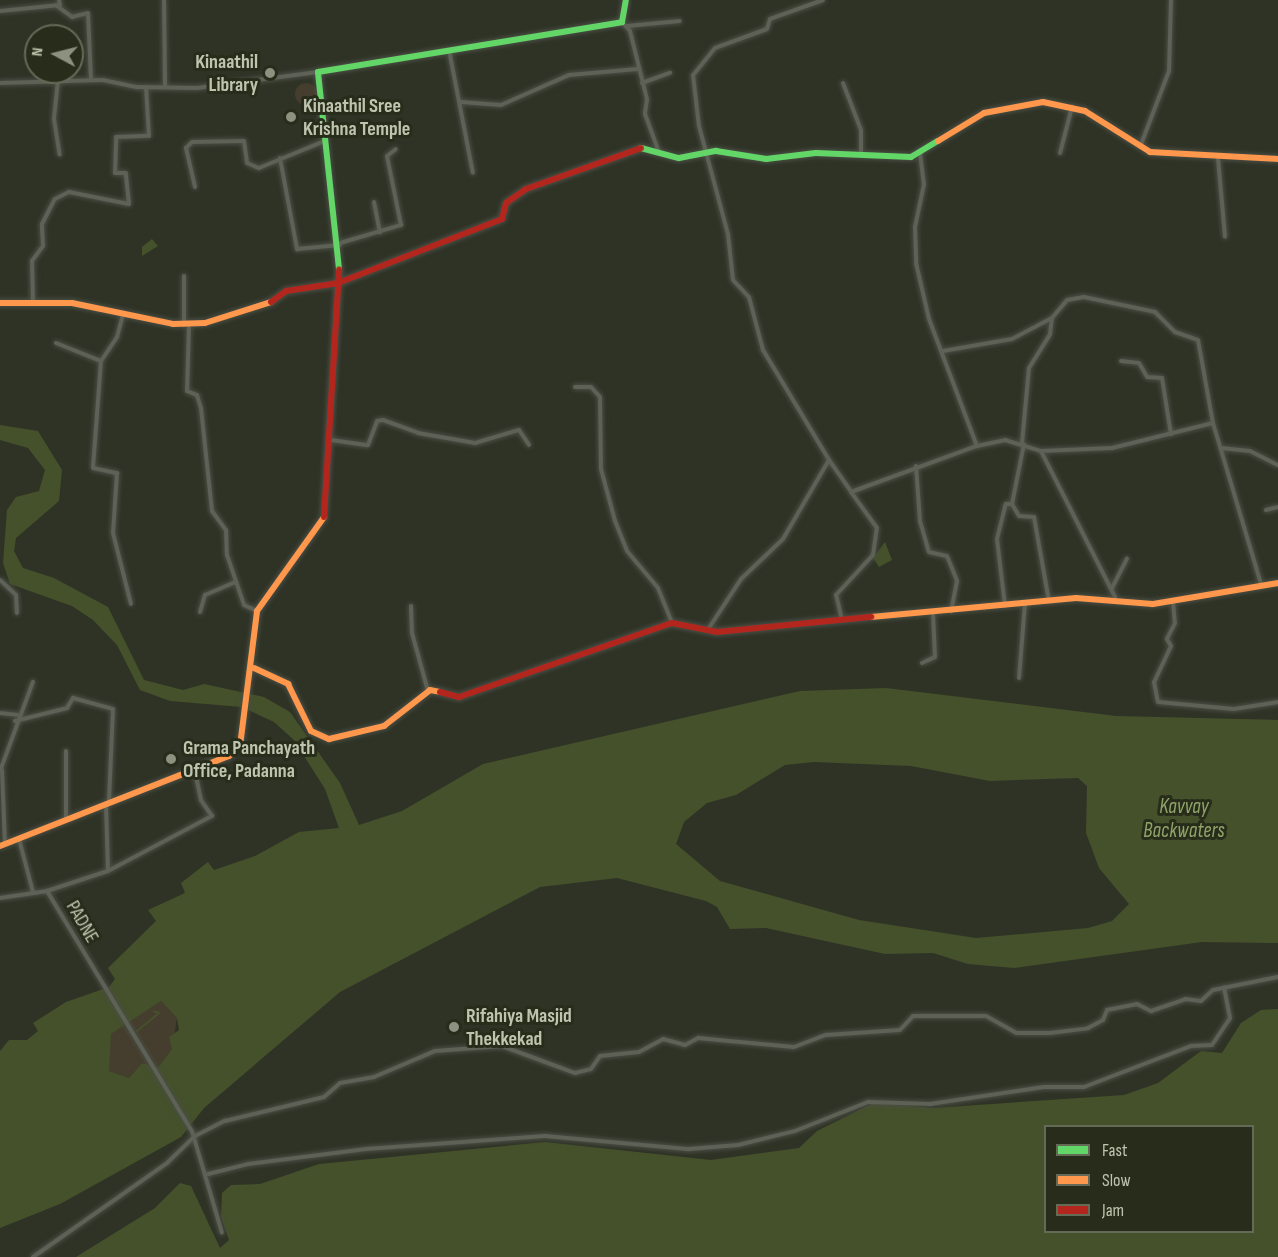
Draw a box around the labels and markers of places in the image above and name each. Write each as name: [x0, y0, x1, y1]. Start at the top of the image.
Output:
place label: Kinaathil Library: [195, 50, 258, 97]
marker: Kinaathil Library: [263, 66, 277, 80]
place label: Kinaathil Sree Krishna Temple: [303, 94, 410, 141]
marker: Kinaathil Sree Krishna Temple: [284, 110, 298, 124]
place label: Grama Panchayath Office, Padanna: [183, 736, 315, 783]
marker: Grama Panchayath Office, Padanna: [164, 752, 178, 766]
place label: Rifahiya Masjid Thekkekad: [466, 1004, 572, 1051]
marker: Rifahiya Masjid Thekkekad: [447, 1020, 461, 1034]

